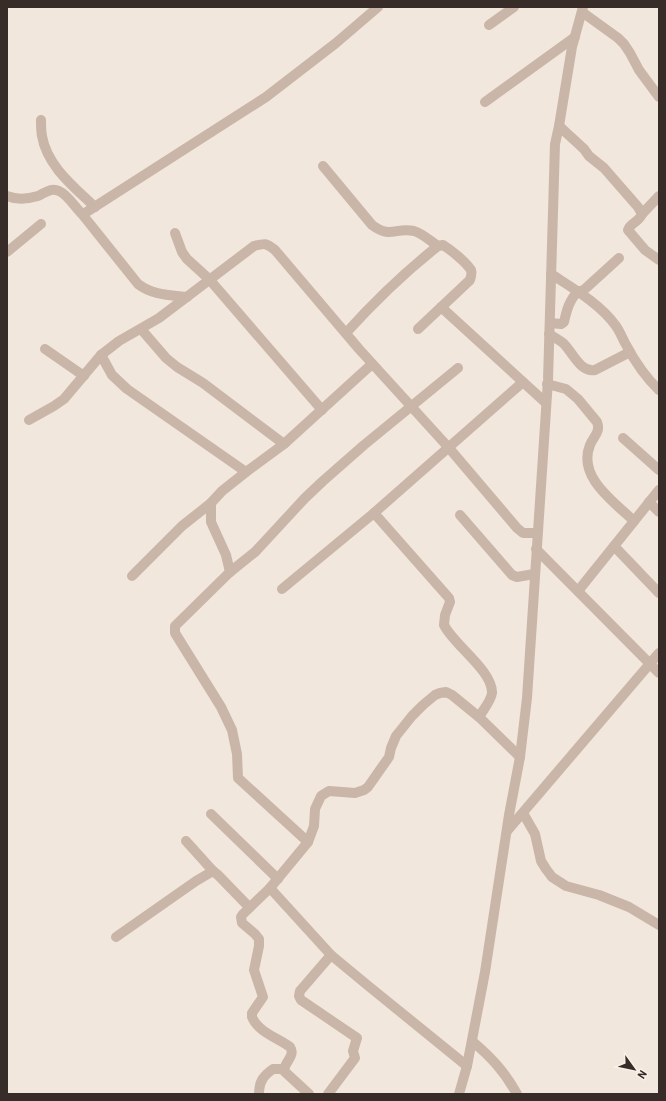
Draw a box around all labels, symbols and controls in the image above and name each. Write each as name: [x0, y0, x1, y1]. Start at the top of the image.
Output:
north arrow: [614, 1049, 654, 1089]
text: N: [635, 1068, 650, 1081]

